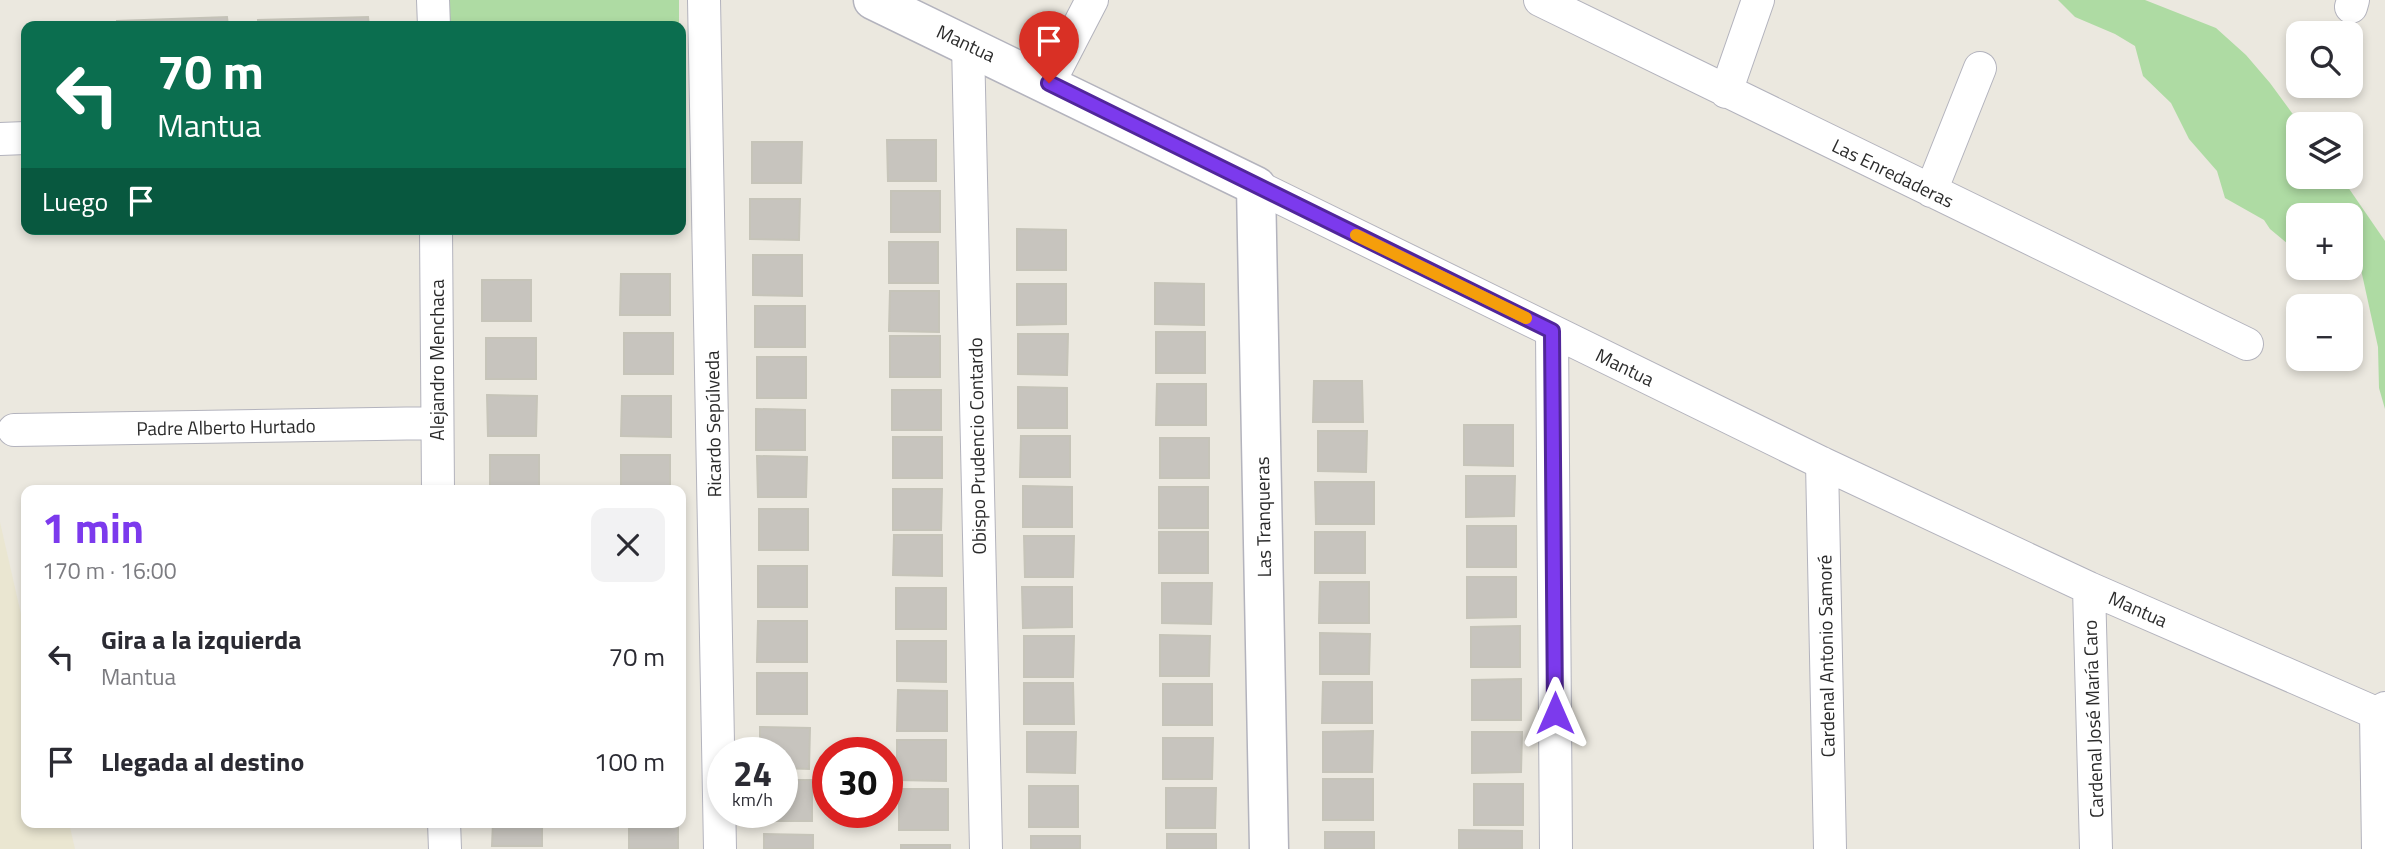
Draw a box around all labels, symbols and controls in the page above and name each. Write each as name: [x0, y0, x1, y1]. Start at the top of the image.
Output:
pin: [1019, 11, 1079, 83]
street label: Mantua: [932, 16, 1001, 69]
map controls: [2286, 21, 2363, 371]
button: search: [2286, 21, 2363, 98]
icon: arrive: [1030, 22, 1068, 60]
text: 70 m: [157, 33, 264, 108]
icon: left: [42, 49, 133, 140]
text: Mantua: [157, 101, 261, 149]
button: layers: [2286, 112, 2363, 189]
street label: Las Enredaderas: [1827, 130, 1959, 215]
text: Luego: [42, 182, 108, 221]
icon: arrive: [122, 182, 160, 220]
button: +: [2286, 203, 2363, 280]
street label: Alejandro Menchaca: [422, 279, 451, 441]
button: −: [2286, 294, 2363, 371]
street label: Obispo Prudencio Contardo: [960, 337, 993, 555]
street label: Mantua: [1591, 340, 1660, 393]
street label: Ricardo Sepúlveda: [697, 350, 728, 498]
street label: Padre Alberto Hurtado: [136, 410, 316, 443]
street label: Las Tranqueras: [1247, 456, 1278, 578]
text: 1 min: [42, 495, 144, 559]
button: close: [591, 508, 665, 582]
text: 170 m · 16:00: [42, 553, 177, 588]
street label: Cardenal Antonio Samoré: [1809, 554, 1842, 758]
street label: Mantua: [2104, 583, 2173, 635]
street label: Cardenal José María Caro: [2075, 619, 2110, 819]
text: Gira a la izquierda: [101, 620, 302, 659]
text: 70 m: [608, 637, 665, 676]
icon: left: [42, 638, 80, 676]
text: Mantua: [101, 659, 176, 694]
position arrow: [1518, 676, 1592, 750]
speed limit sign: 30: [812, 737, 903, 828]
text: Llegada al destino: [101, 742, 304, 781]
text: 100 m: [594, 742, 665, 781]
icon: arrive: [42, 743, 80, 781]
text: 24: [733, 746, 772, 800]
text: km/h: [732, 786, 773, 813]

